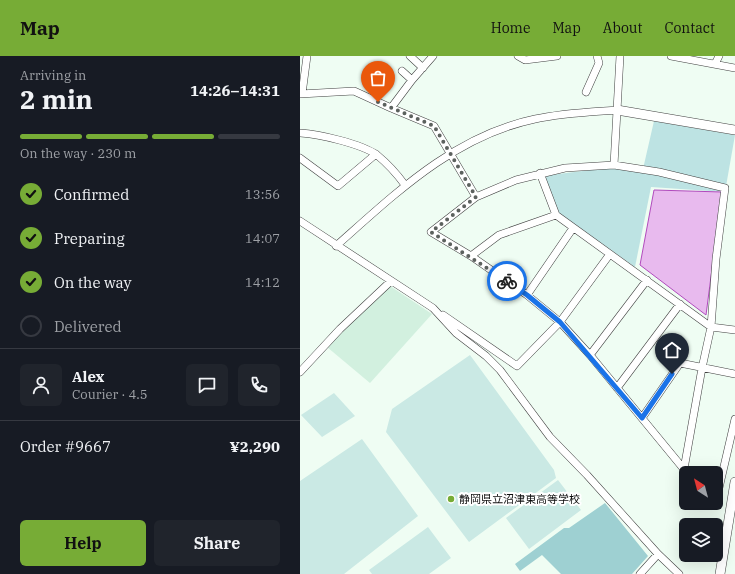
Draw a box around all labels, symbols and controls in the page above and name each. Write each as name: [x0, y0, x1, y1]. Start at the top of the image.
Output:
text: Map: [20, 16, 60, 40]
text: Home: [491, 19, 530, 37]
text: Map: [552, 19, 581, 37]
text: About: [603, 19, 642, 37]
text: Contact: [664, 19, 715, 37]
pin: [361, 61, 395, 102]
text: Arriving in: [20, 67, 86, 84]
icon: bag: [367, 67, 389, 89]
text: 14:26–14:31: [190, 81, 280, 100]
text: 2 min: [20, 82, 93, 116]
text: On the way · 230 m: [20, 145, 136, 162]
icon: check: [20, 183, 42, 205]
text: Confirmed: [54, 185, 129, 204]
text: 13:56: [245, 186, 280, 203]
icon: check: [20, 227, 42, 249]
text: Preparing: [54, 229, 125, 248]
text: 14:07: [245, 230, 280, 247]
courier: [487, 261, 527, 301]
icon: bike: [496, 270, 518, 292]
icon: check: [20, 271, 42, 293]
text: On the way: [54, 273, 132, 292]
text: 14:12: [245, 274, 280, 291]
text: Delivered: [54, 317, 122, 336]
pin: [655, 333, 689, 374]
icon: home: [661, 339, 683, 361]
button: person: [20, 364, 62, 406]
button: chat: [186, 364, 228, 406]
button: phone: [238, 364, 280, 406]
text: Alex: [72, 367, 104, 386]
text: Courier · 4.5: [72, 386, 148, 403]
text: Order #9667: [20, 437, 111, 456]
text: ¥2,290: [230, 437, 280, 456]
north arrow: [679, 466, 723, 510]
map controls: [679, 466, 723, 562]
place label: 静岡県立沼津東高等学校: [459, 492, 580, 506]
marker: 静岡県立沼津東高等学校: [446, 494, 456, 504]
button: layers: [679, 518, 723, 562]
button: Help: [20, 520, 146, 566]
button: Share: [154, 520, 280, 566]

